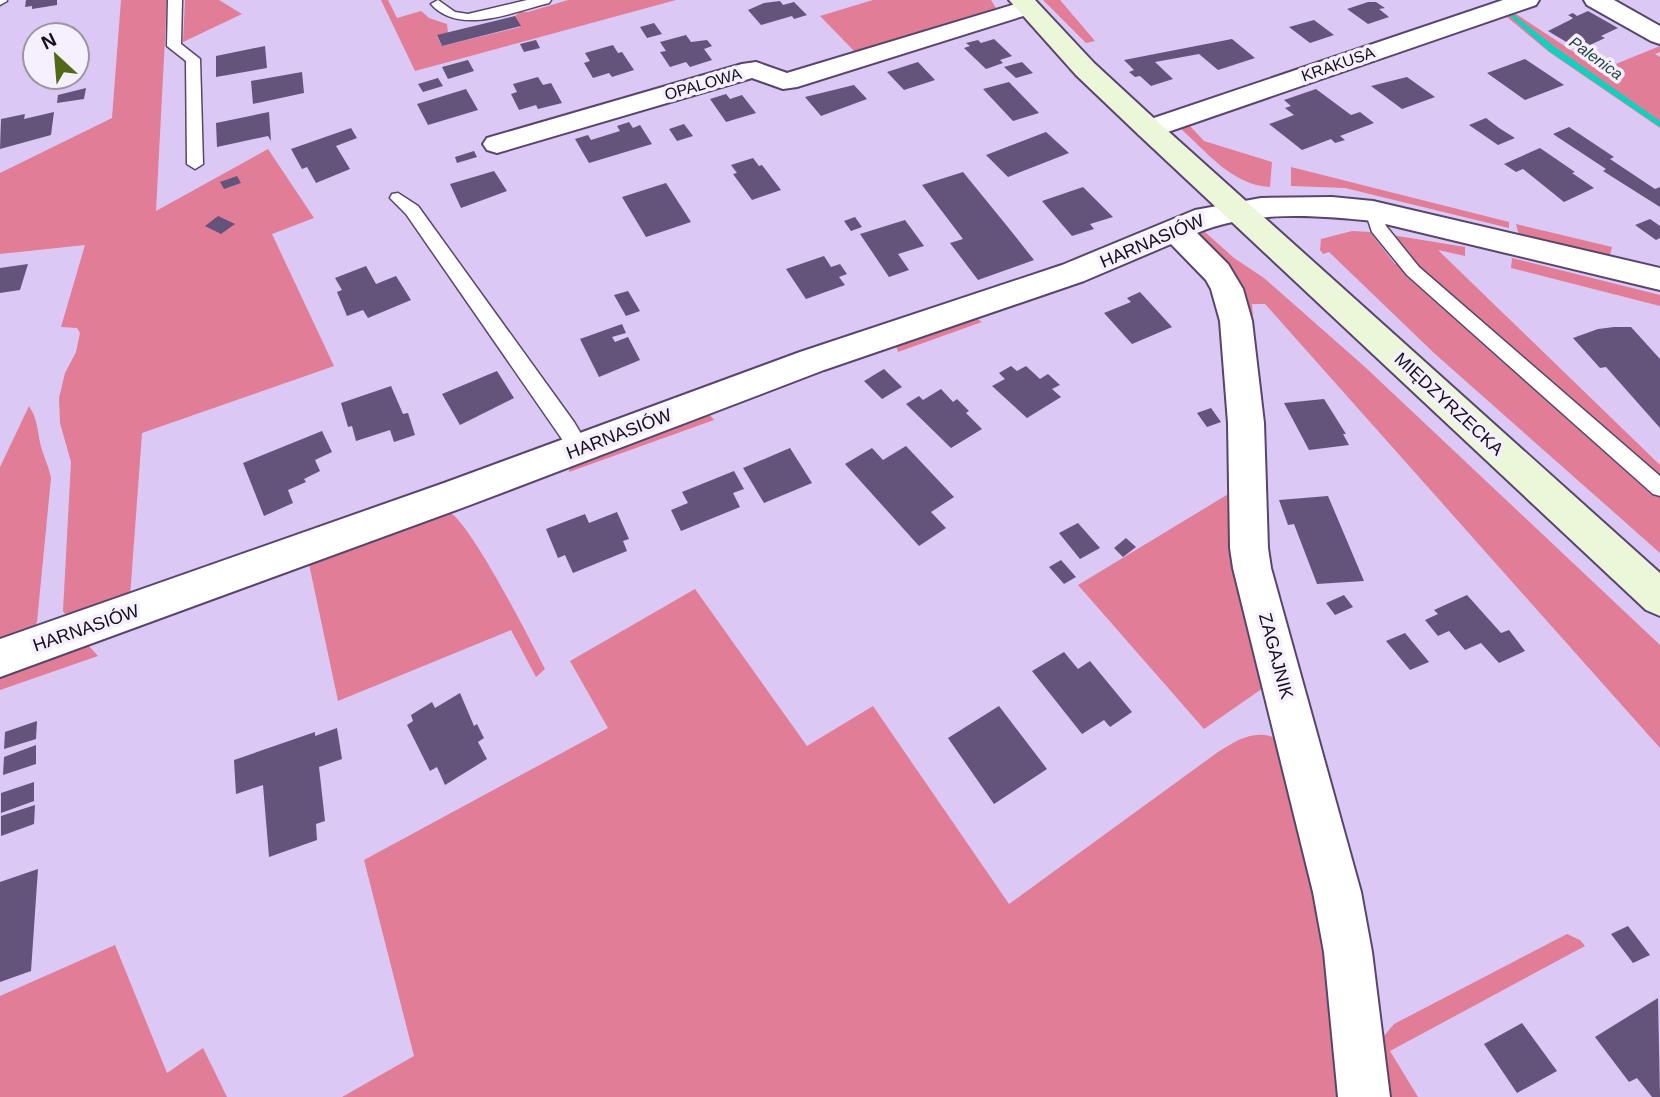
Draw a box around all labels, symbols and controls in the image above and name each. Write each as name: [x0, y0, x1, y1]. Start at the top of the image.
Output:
north arrow: [21, 21, 91, 91]
text: N: [38, 29, 60, 54]
water label: Palenica: [1566, 33, 1626, 83]
street label: KRAKUSA: [1299, 43, 1377, 84]
street label: OPALOWA: [663, 65, 744, 103]
street label: HARNASIÓW: [1097, 209, 1207, 272]
street label: MIĘDZYRZECKA: [1391, 349, 1507, 459]
street label: HARNASIÓW: [563, 404, 674, 463]
street label: HARNASIÓW: [30, 600, 142, 656]
street label: ZAGAJNIK: [1255, 611, 1297, 701]

